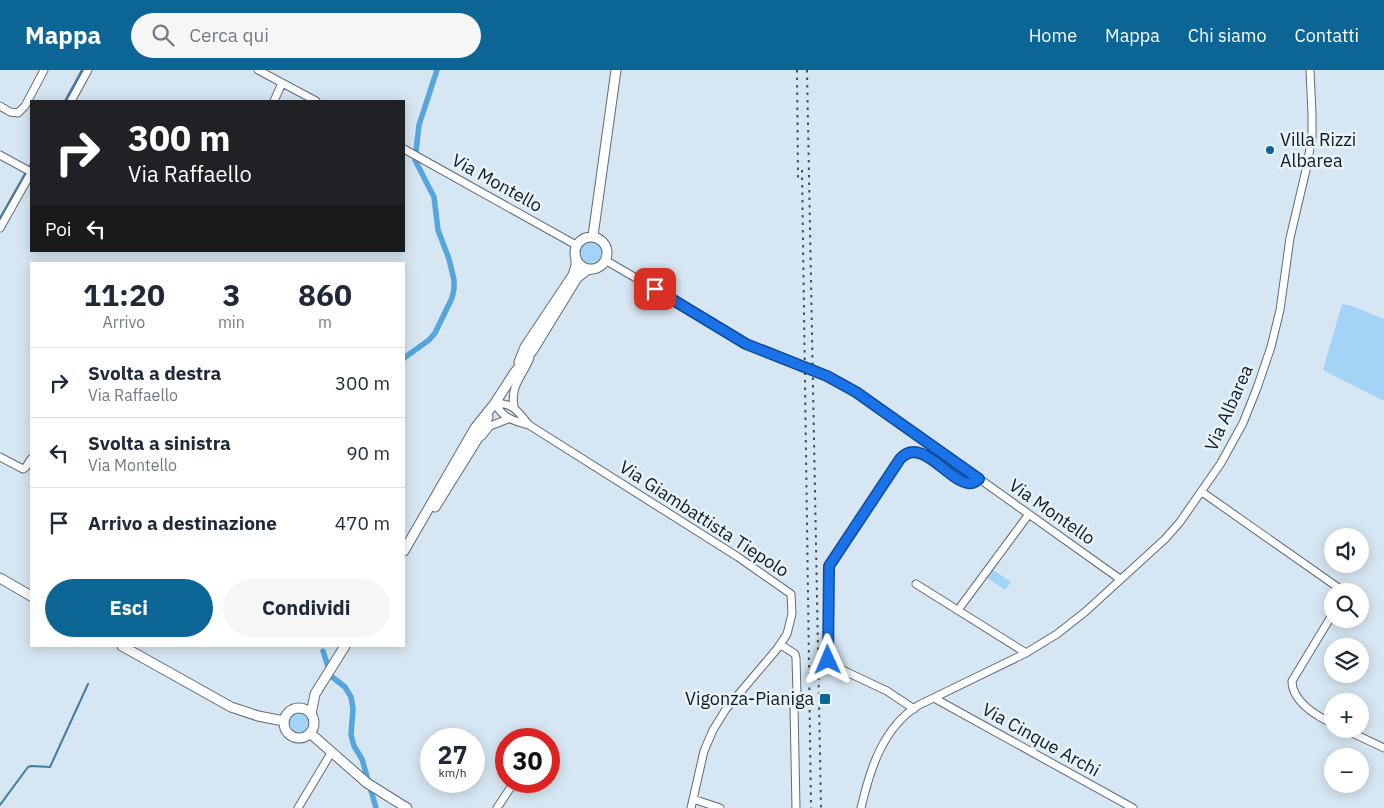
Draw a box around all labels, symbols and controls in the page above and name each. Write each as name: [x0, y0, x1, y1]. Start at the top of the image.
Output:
search box: [131, 13, 481, 58]
text: Mappa: [25, 19, 101, 51]
icon: search: [149, 21, 177, 49]
text: Cerca qui: [189, 23, 269, 47]
text: Home: [1029, 24, 1077, 47]
text: Mappa: [1105, 24, 1160, 47]
text: Chi siamo: [1188, 24, 1267, 47]
text: Contatti: [1295, 24, 1359, 47]
text: 300 m: [128, 115, 231, 161]
icon: right: [45, 120, 110, 185]
place label: Villa Rizzi Albarea: [1280, 128, 1356, 172]
marker: Villa Rizzi Albarea: [1264, 144, 1276, 156]
street label: Via Montello: [448, 148, 547, 217]
text: Via Raffaello: [128, 159, 252, 188]
icon: left: [82, 215, 110, 243]
text: Poi: [45, 217, 72, 241]
pin: [634, 268, 676, 310]
text: 11:20: [83, 275, 165, 314]
text: 3: [222, 275, 240, 314]
text: 860: [298, 275, 352, 314]
icon: arrive: [641, 275, 669, 303]
text: Arrivo: [103, 312, 145, 332]
text: min: [218, 312, 245, 332]
text: m: [318, 312, 332, 332]
text: Svolta a destra: [88, 361, 221, 385]
street label: Via Albarea: [1199, 361, 1258, 454]
icon: right: [45, 369, 73, 397]
text: 300 m: [335, 371, 390, 395]
text: Via Raffaello: [88, 385, 178, 405]
text: Svolta a sinistra: [88, 431, 231, 455]
icon: left: [45, 439, 73, 467]
text: 90 m: [346, 441, 390, 465]
text: Via Montello: [88, 455, 177, 475]
street label: Via Giambattista Tiepolo: [615, 455, 793, 582]
street label: Via Montello: [1005, 473, 1100, 550]
icon: arrive: [45, 509, 73, 537]
text: Arrivo a destinazione: [88, 511, 277, 535]
text: 470 m: [335, 511, 390, 535]
map controls: [1324, 528, 1369, 793]
button: sound: [1324, 528, 1369, 573]
button: Esci: [45, 579, 213, 637]
button: Condividi: [223, 579, 390, 637]
button: search: [1324, 583, 1369, 628]
position arrow: [801, 633, 853, 685]
button: layers: [1324, 638, 1369, 683]
place label: Vigonza-Pianiga: [685, 687, 814, 710]
marker: Vigonza-Pianiga: [818, 692, 832, 706]
button: +: [1324, 693, 1369, 738]
street label: Via Cinque Archi: [978, 698, 1104, 782]
speed limit sign: 30: [495, 728, 560, 793]
text: 27: [437, 738, 468, 771]
button: −: [1324, 748, 1369, 793]
text: km/h: [438, 765, 467, 780]

